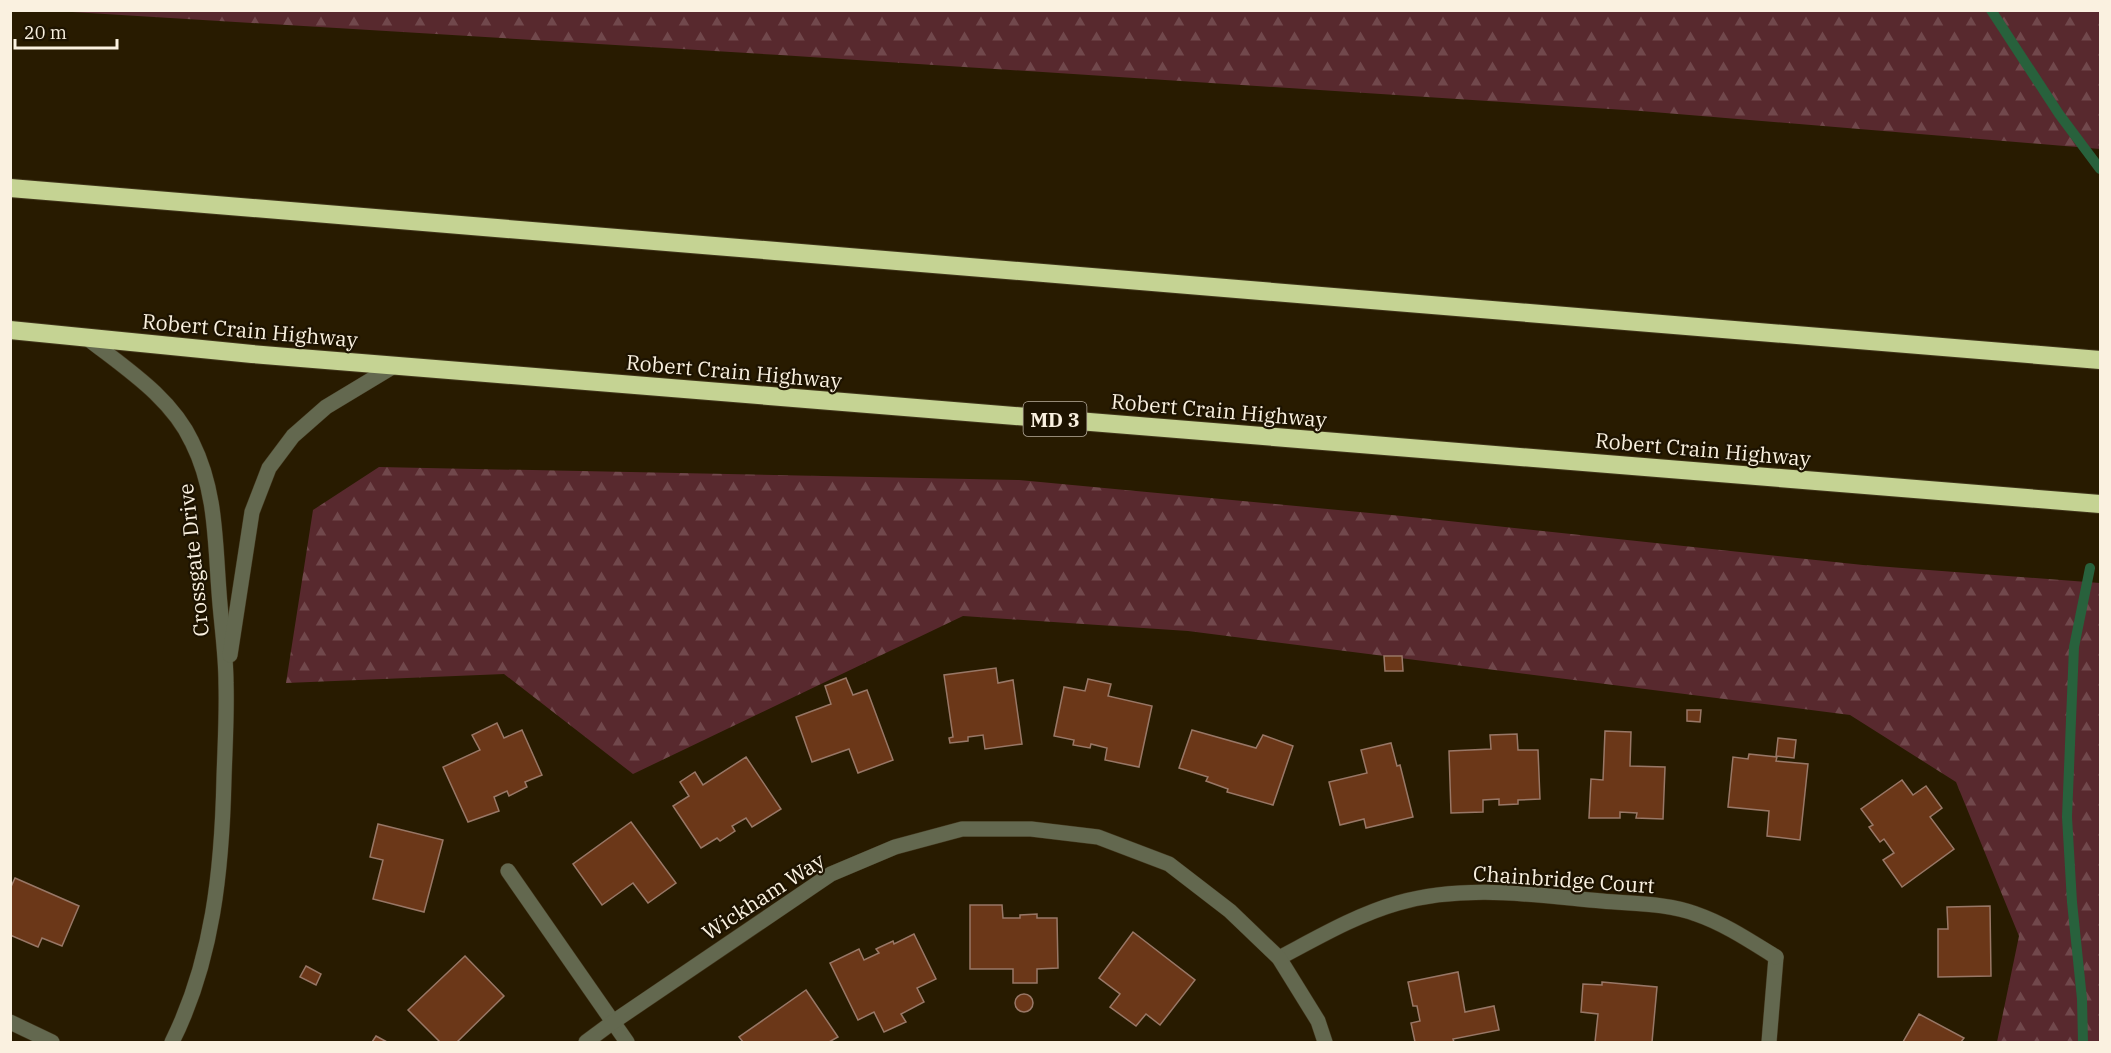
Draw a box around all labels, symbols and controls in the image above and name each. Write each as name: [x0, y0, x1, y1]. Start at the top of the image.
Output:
scale bar: [15, 12, 117, 50]
text: 20 m: [24, 21, 67, 44]
street label: Robert Crain Highway: [141, 307, 360, 353]
street label: Robert Crain Highway: [625, 348, 844, 394]
street label: Robert Crain Highway: [1110, 387, 1329, 433]
road number: MD 3: [1024, 402, 1086, 436]
street label: Robert Crain Highway: [1594, 426, 1813, 472]
street label: Crossgate Drive: [171, 482, 215, 638]
street label: Wickham Way: [696, 846, 830, 946]
street label: Chainbridge Court: [1472, 859, 1656, 899]

